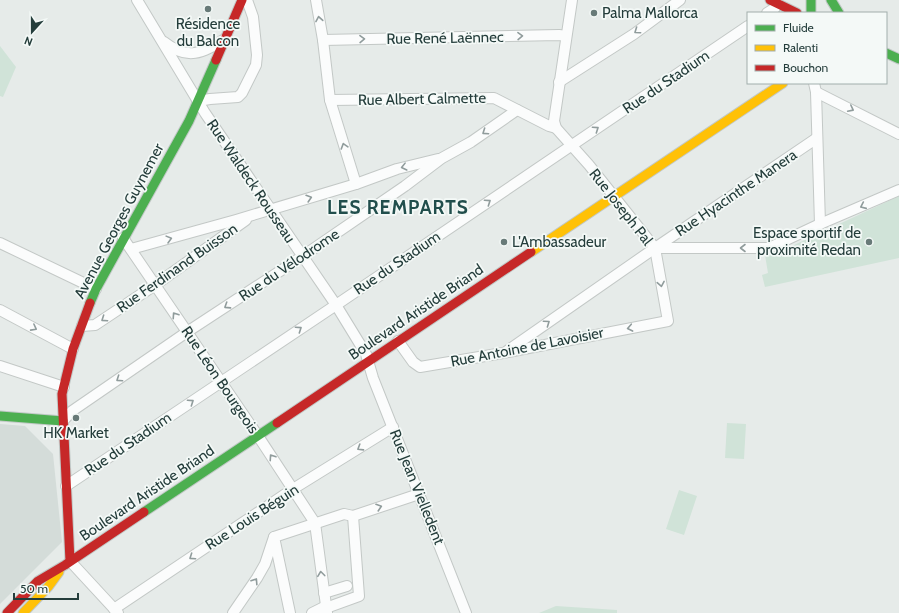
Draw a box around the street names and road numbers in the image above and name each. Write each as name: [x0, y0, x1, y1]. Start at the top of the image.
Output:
street label: Rue René Laënnec: [386, 28, 504, 48]
street label: Rue du Stadium: [619, 46, 713, 118]
street label: Rue Albert Calmette: [358, 89, 487, 109]
street label: Rue Waldeck Rousseau: [203, 116, 299, 246]
street label: Avenue Georges Guynemer: [70, 140, 168, 302]
street label: Rue Hyacinthe Manera: [672, 145, 801, 240]
street label: Rue Joseph Pal: [585, 165, 657, 249]
street label: Rue Ferdinand Buisson: [113, 220, 241, 316]
street label: Rue du Vélodrome: [235, 225, 343, 305]
street label: Rue du Stadium: [350, 227, 444, 299]
street label: Boulevard Aristide Briand: [345, 260, 487, 364]
street label: Rue Léon Bourgeois: [177, 323, 263, 437]
street label: Rue Antoine de Lavoisier: [449, 323, 605, 371]
street label: Rue du Stadium: [81, 408, 175, 480]
street label: Rue Jean Vielledent: [386, 427, 448, 547]
street label: Boulevard Aristide Briand: [76, 441, 218, 545]
street label: Rue Louis Béguin: [202, 480, 302, 554]

